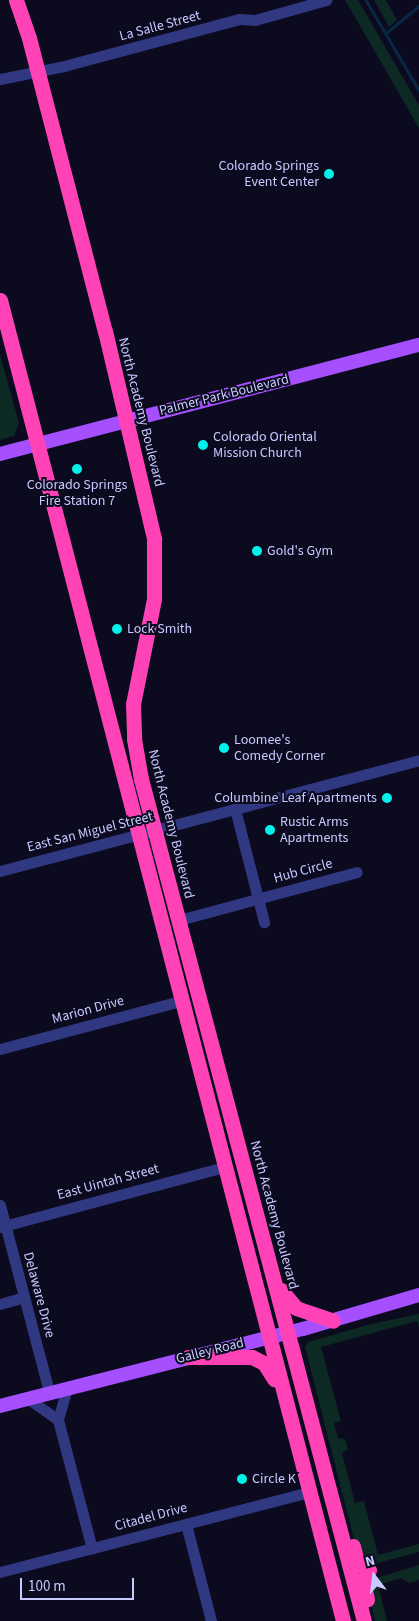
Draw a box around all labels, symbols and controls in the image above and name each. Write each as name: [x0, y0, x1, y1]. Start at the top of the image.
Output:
street label: La Salle Street: [118, 7, 202, 45]
place label: Colorado Springs Event Center: [218, 158, 319, 190]
marker: Colorado Springs Event Center: [323, 168, 335, 180]
street label: North Academy Boulevard: [114, 336, 168, 488]
street label: Palmer Park Boulevard: [157, 371, 291, 419]
place label: Colorado Oriental Mission Church: [213, 429, 317, 462]
marker: Colorado Oriental Mission Church: [197, 439, 209, 451]
marker: Colorado Springs Fire Station 7: [71, 463, 83, 475]
place label: Colorado Springs Fire Station 7: [27, 477, 127, 510]
place label: Gold's Gym: [267, 543, 333, 559]
marker: Gold's Gym: [251, 545, 263, 557]
place label: Lock Smith: [127, 621, 192, 637]
marker: Lock Smith: [111, 623, 123, 635]
place label: Loomee's Comedy Corner: [234, 732, 325, 764]
marker: Loomee's Comedy Corner: [218, 742, 230, 754]
street label: North Academy Boulevard: [144, 748, 198, 900]
place label: Columbine Leaf Apartments: [214, 790, 377, 806]
marker: Columbine Leaf Apartments: [381, 792, 393, 804]
street label: East San Miguel Street: [25, 808, 155, 856]
place label: Rustic Arms Apartments: [280, 814, 348, 846]
marker: Rustic Arms Apartments: [264, 824, 276, 836]
street label: Hub Circle: [272, 855, 334, 887]
street label: Marion Drive: [50, 992, 126, 1028]
street label: North Academy Boulevard: [246, 1139, 302, 1291]
street label: East Uintah Street: [55, 1160, 161, 1204]
street label: Delaware Drive: [20, 1250, 58, 1340]
street label: Galley Road: [174, 1334, 246, 1368]
place label: Circle K: [252, 1471, 296, 1487]
marker: Circle K: [236, 1473, 248, 1485]
street label: Citadel Drive: [113, 1499, 189, 1535]
north arrow: [349, 1551, 399, 1601]
text: N: [363, 1551, 377, 1572]
scale bar: [22, 1568, 136, 1600]
text: 100 m: [28, 1576, 66, 1597]

